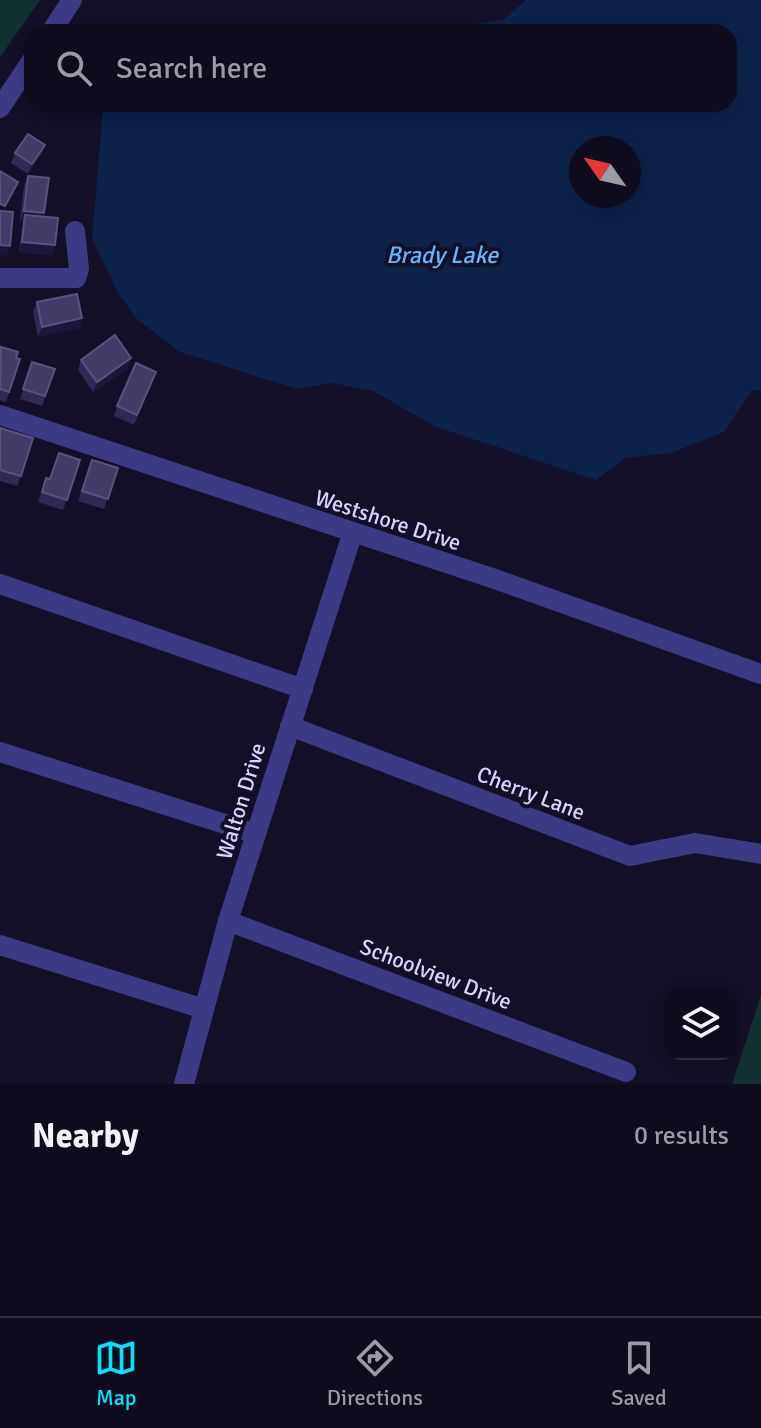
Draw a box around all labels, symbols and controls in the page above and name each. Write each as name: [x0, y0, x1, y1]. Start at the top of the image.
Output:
search box: [24, 24, 737, 112]
icon: search: [52, 46, 96, 90]
text: Search here: [116, 50, 267, 87]
north arrow: [569, 136, 641, 208]
water label: Brady Lake: [386, 240, 499, 270]
street label: Westshore Drive: [312, 484, 464, 556]
street label: Walton Drive: [211, 740, 271, 862]
street label: Cherry Lane: [473, 760, 589, 826]
street label: Schoolview Drive: [356, 933, 516, 1015]
map controls: [665, 988, 737, 1060]
button: layers: [665, 988, 737, 1060]
text: Nearby: [32, 1115, 139, 1157]
text: 0 results: [634, 1120, 729, 1152]
tab: Map: [94, 1336, 138, 1411]
tab: Directions: [327, 1336, 423, 1411]
tab: Saved: [611, 1336, 667, 1411]

